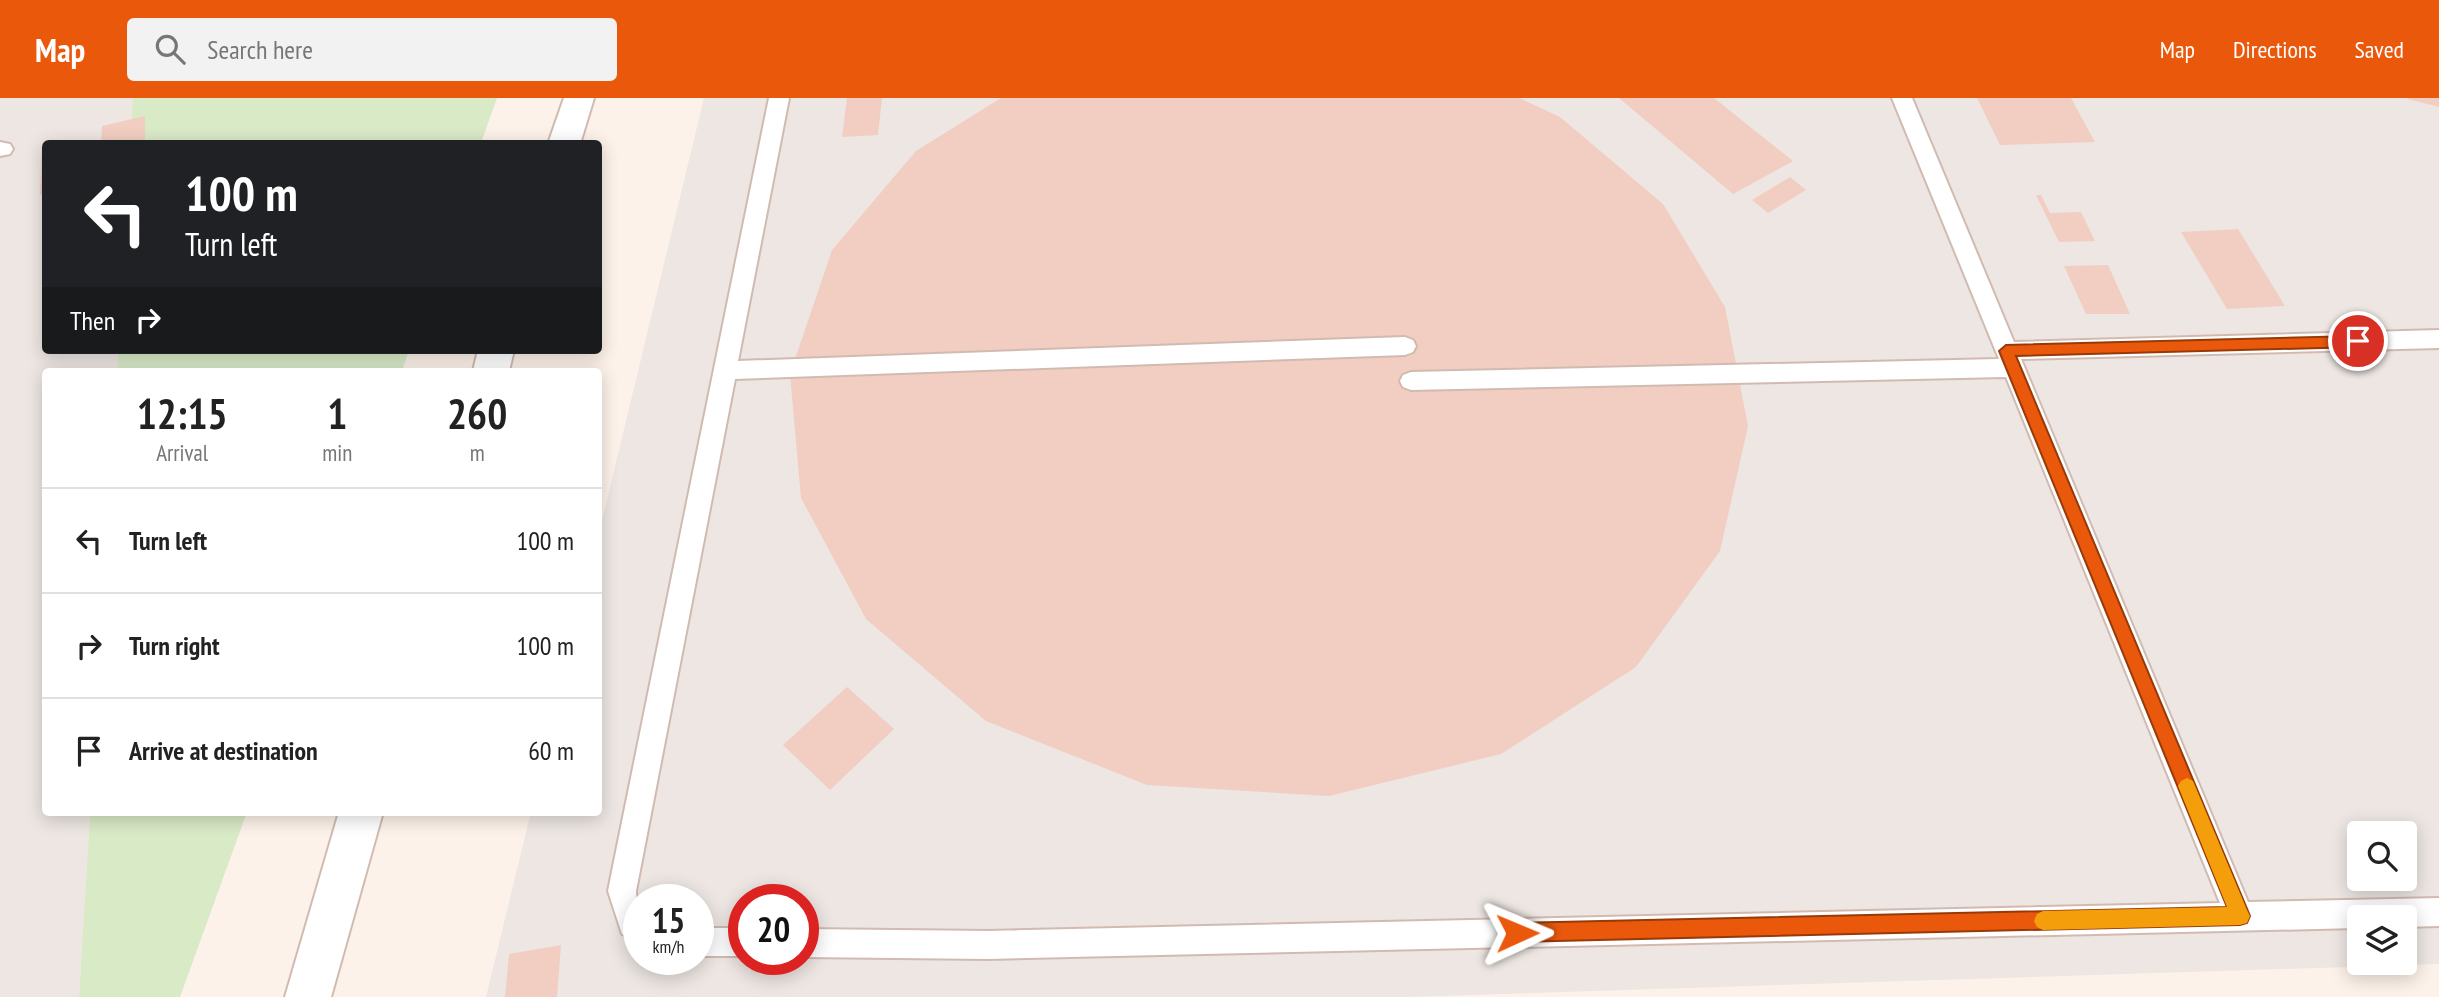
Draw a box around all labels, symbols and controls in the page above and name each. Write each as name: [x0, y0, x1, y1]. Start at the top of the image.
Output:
search box: [127, 18, 617, 81]
text: Map: [35, 28, 85, 71]
icon: search: [151, 30, 189, 68]
text: Search here: [207, 33, 313, 66]
text: Map: [2160, 34, 2195, 65]
text: Directions: [2233, 34, 2317, 65]
text: Saved: [2355, 34, 2404, 65]
text: 100 m: [185, 161, 298, 225]
icon: left: [70, 168, 161, 259]
text: Turn left: [185, 223, 277, 265]
icon: right: [129, 301, 167, 339]
text: Then: [70, 304, 115, 337]
pin: [2328, 311, 2388, 371]
icon: arrive: [2339, 322, 2377, 360]
text: 12:15: [137, 386, 228, 441]
text: 1: [327, 386, 347, 441]
text: 260: [447, 386, 507, 441]
text: Arrival: [156, 438, 208, 467]
text: min: [322, 438, 352, 467]
text: m: [470, 438, 485, 467]
icon: left: [70, 522, 108, 560]
text: Turn left: [129, 524, 207, 557]
text: 100 m: [516, 524, 574, 557]
icon: right: [70, 627, 108, 665]
text: Turn right: [129, 629, 220, 662]
text: 100 m: [516, 629, 574, 662]
icon: arrive: [70, 732, 108, 770]
text: Arrive at destination: [129, 734, 318, 767]
text: 60 m: [528, 734, 574, 767]
map controls: [2347, 821, 2417, 975]
button: search: [2347, 821, 2417, 891]
speed limit sign: 20: [728, 884, 819, 975]
position arrow: [1480, 896, 1554, 970]
text: 15: [652, 897, 685, 943]
button: layers: [2347, 905, 2417, 975]
text: km/h: [653, 935, 684, 958]

